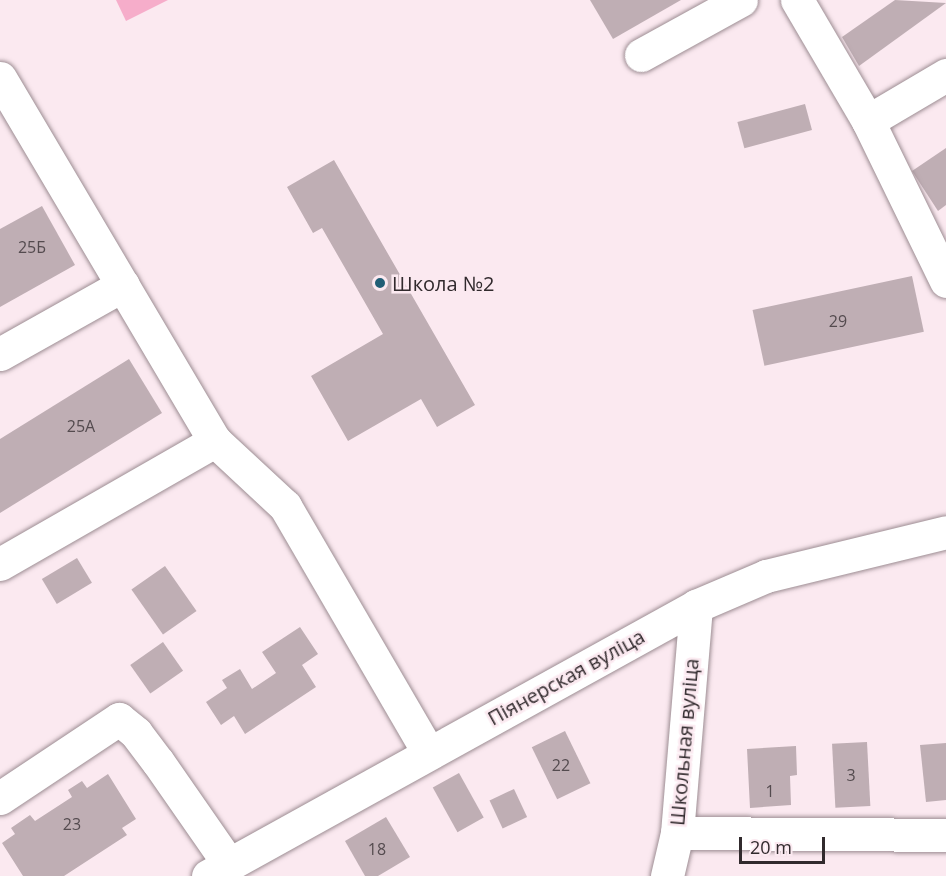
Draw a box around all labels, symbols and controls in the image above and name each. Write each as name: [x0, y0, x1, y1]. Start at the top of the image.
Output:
house number: 25Б: [18, 237, 46, 257]
place label: Школа №2: [392, 271, 495, 295]
marker: Школа №2: [373, 276, 387, 290]
house number: 29: [829, 311, 847, 331]
house number: 25А: [67, 416, 95, 436]
street label: Піянерская вуліца: [483, 624, 649, 730]
street label: Школьная вуліца: [665, 657, 703, 827]
house number: 22: [552, 755, 570, 775]
house number: 3: [846, 765, 856, 785]
house number: 1: [765, 781, 775, 801]
house number: 23: [63, 814, 81, 834]
scale bar: [742, 825, 828, 863]
text: 20 m: [750, 835, 792, 859]
house number: 18: [368, 839, 386, 859]

